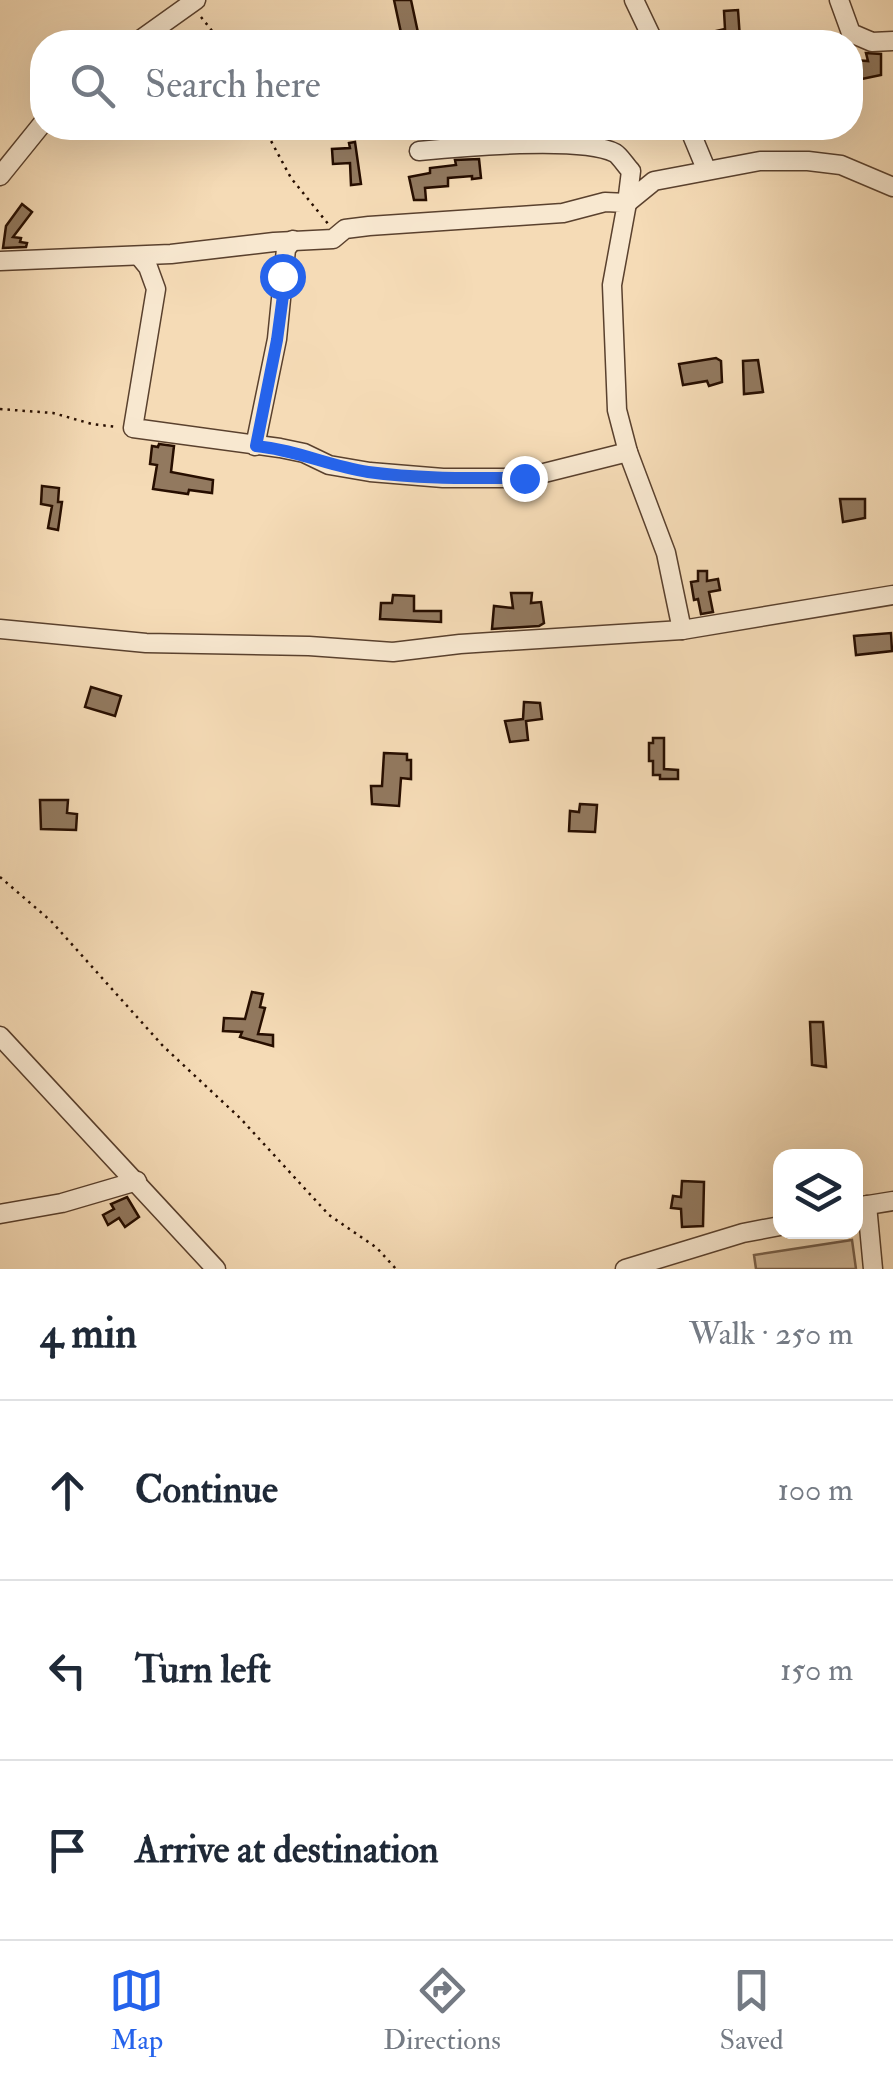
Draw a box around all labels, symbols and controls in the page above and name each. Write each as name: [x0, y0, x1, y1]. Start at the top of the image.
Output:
search box: [30, 30, 863, 140]
icon: search: [65, 58, 120, 113]
text: Search here: [145, 61, 321, 109]
route start: [260, 254, 306, 300]
route end: [502, 456, 548, 502]
map controls: [773, 1149, 863, 1239]
button: layers: [773, 1149, 863, 1239]
text: 4 min: [40, 1308, 137, 1360]
text: Walk · 250 m: [689, 1314, 853, 1354]
icon: ahead: [40, 1463, 95, 1518]
text: Continue: [135, 1466, 278, 1514]
text: 100 m: [777, 1470, 853, 1510]
icon: left: [40, 1643, 95, 1698]
text: Turn left: [135, 1646, 271, 1694]
text: 150 m: [780, 1650, 853, 1690]
icon: arrive: [40, 1823, 95, 1878]
text: Arrive at destination: [135, 1826, 439, 1874]
tab: Map: [109, 1963, 164, 2058]
tab: Directions: [383, 1963, 501, 2058]
tab: Saved: [720, 1963, 784, 2058]

